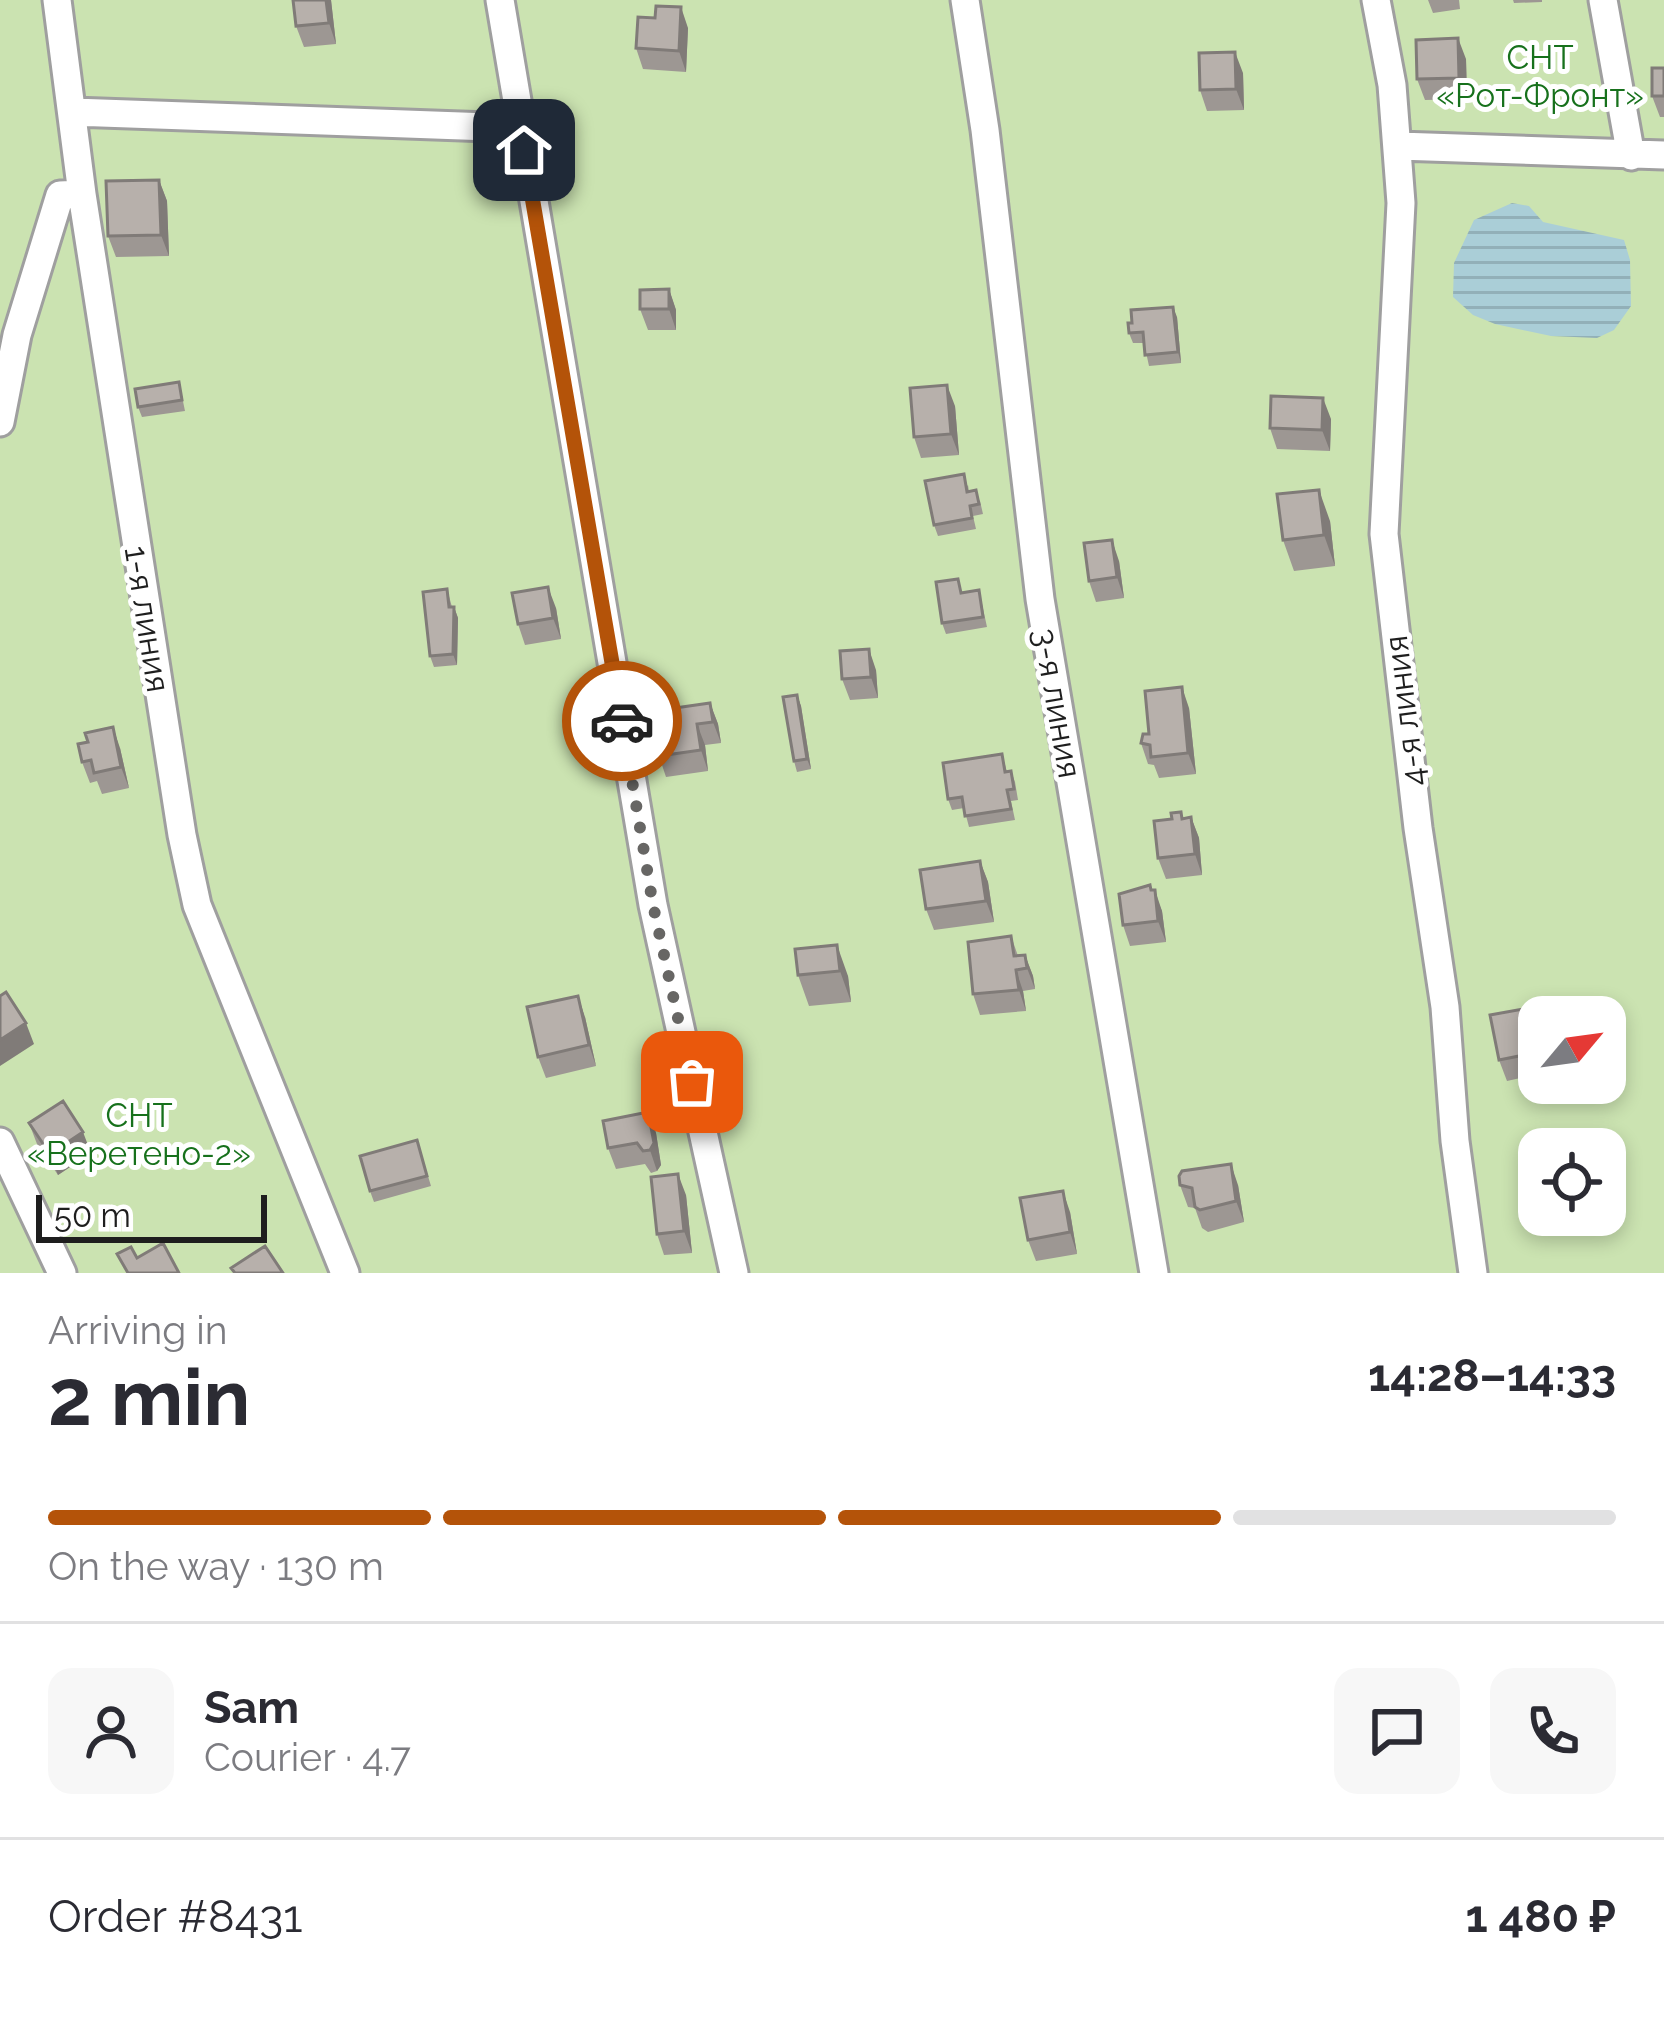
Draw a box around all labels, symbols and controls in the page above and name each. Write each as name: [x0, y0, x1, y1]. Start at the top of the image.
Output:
park label: СНТ «Рот-Фронт»: [1436, 38, 1644, 115]
pin: [473, 99, 575, 201]
icon: home: [491, 117, 557, 183]
street label: 1-я линия: [117, 543, 178, 695]
street label: 3-я линия: [1025, 625, 1090, 781]
street label: 4-я линия: [1376, 633, 1433, 789]
courier: [562, 661, 682, 781]
icon: car: [589, 688, 655, 754]
north arrow: [1518, 996, 1626, 1104]
map controls: [1518, 996, 1626, 1236]
pin: [641, 1031, 743, 1133]
icon: bag: [659, 1049, 725, 1115]
park label: СНТ «Веретено-2»: [27, 1096, 251, 1173]
button: locate: [1518, 1128, 1626, 1236]
scale bar: [36, 1189, 267, 1242]
text: 50 m: [54, 1196, 131, 1235]
text: Arriving in: [48, 1307, 228, 1353]
text: 14:28–14:33: [1368, 1349, 1616, 1402]
text: 2 min: [48, 1352, 250, 1443]
text: On the way · 130 m: [48, 1543, 384, 1589]
button: person: [48, 1668, 174, 1794]
button: chat: [1334, 1668, 1460, 1794]
button: phone: [1490, 1668, 1616, 1794]
text: Sam: [204, 1681, 299, 1734]
text: Courier · 4.7: [204, 1734, 411, 1780]
text: Order #8431: [48, 1890, 303, 1943]
text: 1 480 ₽: [1466, 1890, 1616, 1943]

